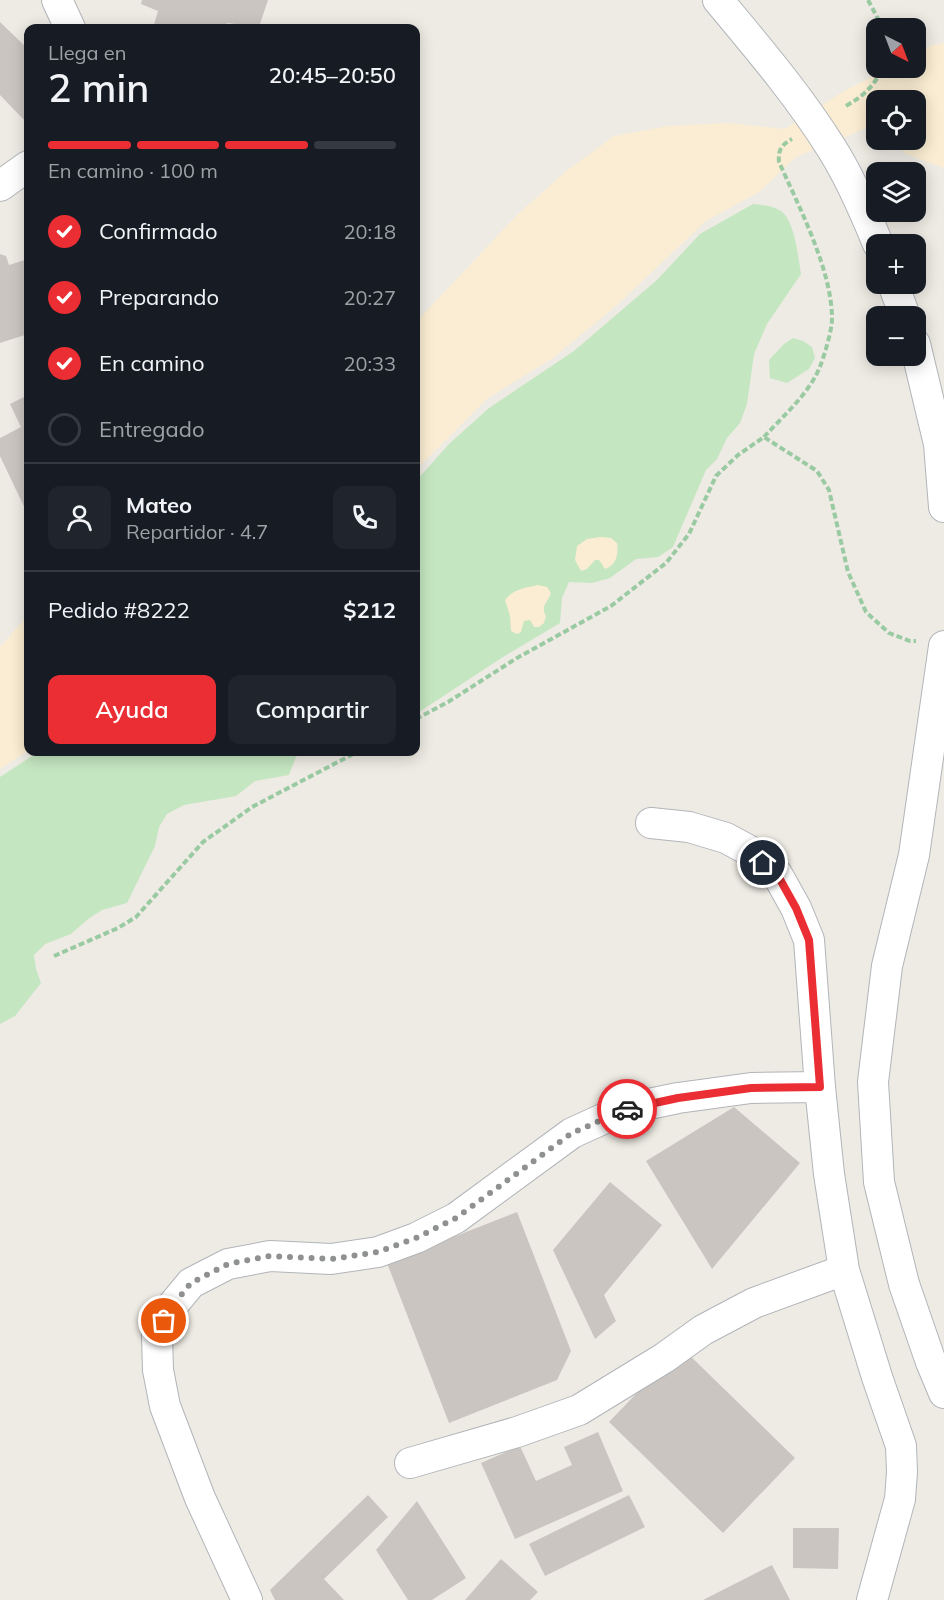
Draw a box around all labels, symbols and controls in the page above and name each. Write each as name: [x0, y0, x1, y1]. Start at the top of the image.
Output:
north arrow: [866, 18, 926, 78]
map controls: [866, 18, 926, 366]
text: Llega en: [48, 40, 126, 65]
text: 20:45–20:50: [269, 61, 396, 89]
text: 2 min: [48, 63, 149, 112]
button: locate: [866, 90, 926, 150]
text: En camino · 100 m: [48, 158, 218, 183]
button: layers: [866, 162, 926, 222]
icon: check: [48, 215, 81, 248]
text: Confirmado: [99, 217, 218, 245]
text: 20:18: [343, 219, 396, 244]
button: +: [866, 234, 926, 294]
icon: check: [48, 281, 81, 314]
text: Preparando: [99, 283, 219, 311]
text: 20:27: [343, 285, 396, 310]
button: −: [866, 306, 926, 366]
icon: check: [48, 347, 81, 380]
text: En camino: [99, 349, 205, 377]
text: 20:33: [343, 351, 396, 376]
text: Entregado: [99, 415, 205, 443]
button: person: [48, 486, 111, 549]
button: phone: [333, 486, 396, 549]
text: Mateo: [126, 491, 192, 519]
text: Repartidor · 4.7: [126, 519, 268, 544]
text: Pedido #8222: [48, 596, 190, 624]
text: $212: [343, 596, 396, 624]
button: Ayuda: [48, 675, 216, 744]
button: Compartir: [228, 675, 396, 744]
pin: [737, 837, 788, 888]
icon: home: [746, 846, 779, 879]
courier: [597, 1079, 657, 1139]
icon: car: [611, 1093, 644, 1126]
pin: [138, 1295, 189, 1346]
icon: bag: [147, 1304, 180, 1337]

